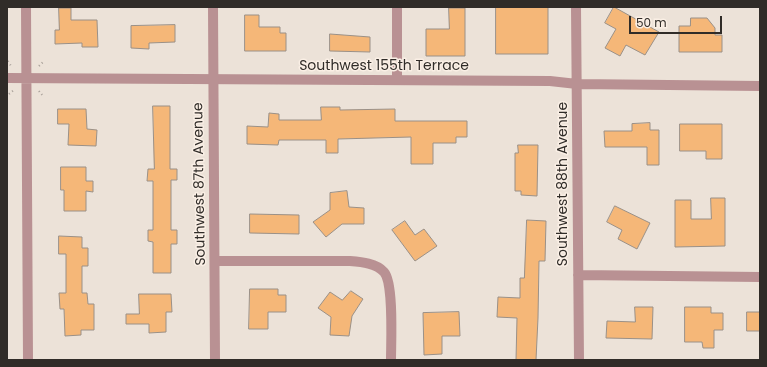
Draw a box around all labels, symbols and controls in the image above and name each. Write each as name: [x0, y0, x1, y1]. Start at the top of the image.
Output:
scale bar: [631, 8, 724, 34]
text: 50 m: [636, 14, 667, 31]
street label: Southwest 155th Terrace: [299, 58, 469, 74]
street label: Southwest 87th Avenue: [190, 102, 210, 266]
street label: Southwest 88th Avenue: [555, 102, 571, 266]

